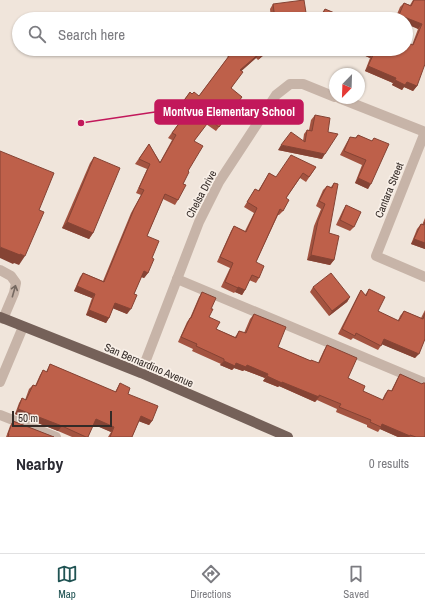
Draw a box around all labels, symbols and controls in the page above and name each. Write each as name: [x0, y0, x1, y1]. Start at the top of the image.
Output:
search box: [12, 12, 413, 56]
icon: search: [26, 23, 48, 45]
text: Search here: [58, 24, 125, 45]
north arrow: [329, 68, 365, 104]
callout: Montvue Elementary School: [155, 100, 303, 124]
text: Montvue Elementary School: [163, 104, 295, 120]
street label: Cantara Street: [372, 160, 407, 220]
street label: Chelsa Drive: [183, 168, 219, 220]
one-way arrow: [10, 285, 18, 298]
street label: San Bernardino Avenue: [102, 340, 196, 390]
scale bar: [12, 409, 112, 428]
text: 50 m: [18, 411, 38, 425]
text: Nearby: [16, 452, 63, 475]
text: 0 results: [369, 455, 409, 472]
tab: Map: [56, 563, 78, 601]
tab: Directions: [190, 563, 231, 601]
tab: Saved: [343, 563, 369, 601]

